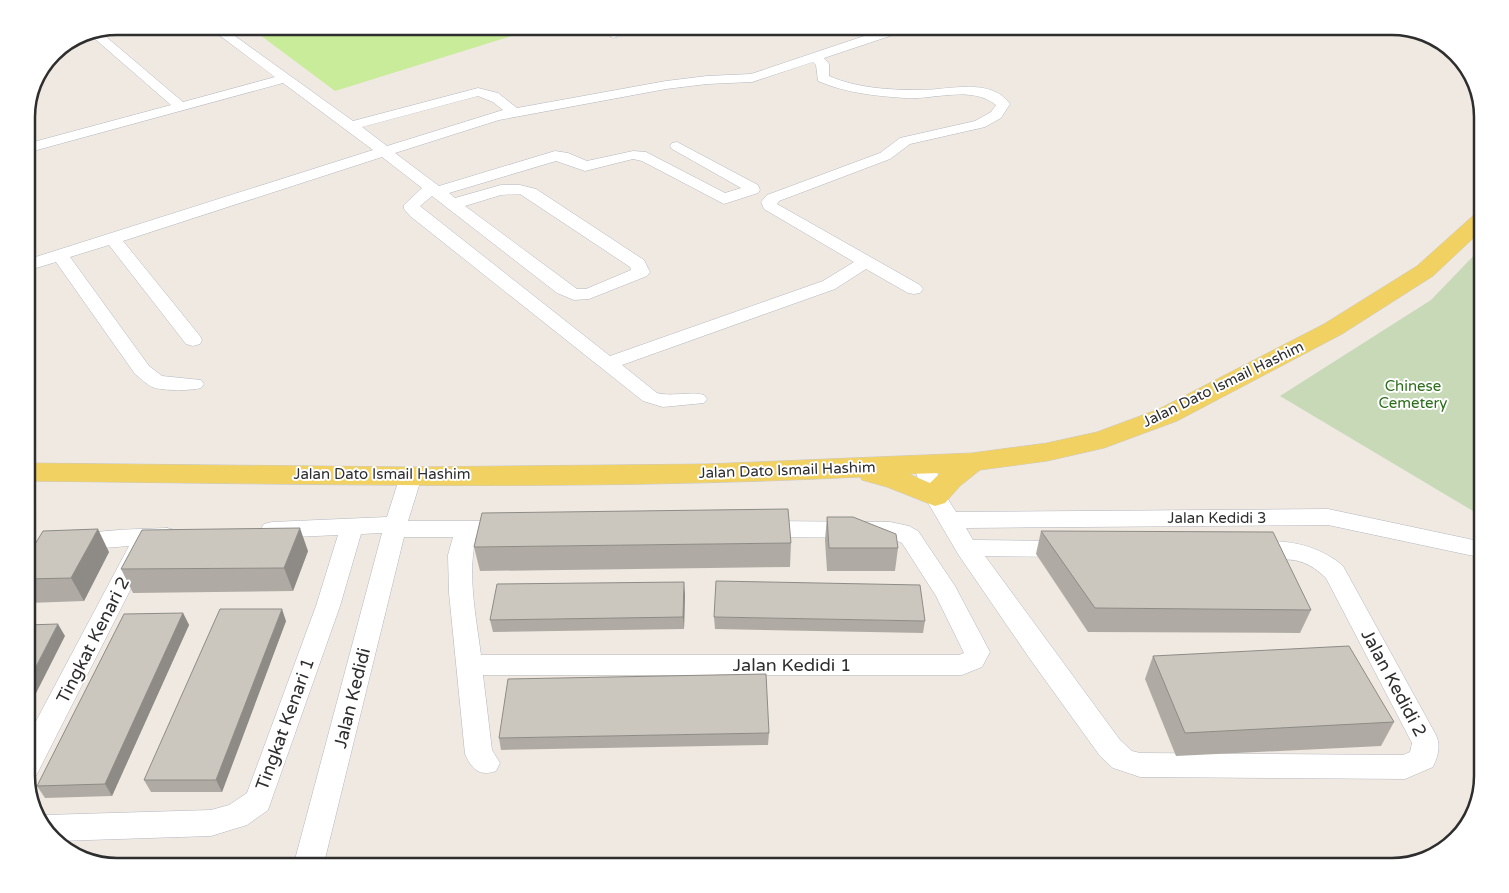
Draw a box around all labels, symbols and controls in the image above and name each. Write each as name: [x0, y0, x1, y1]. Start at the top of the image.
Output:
street label: Jalan Dato Ismail Hashim: [1139, 337, 1307, 431]
park label: Chinese Cemetery: [1379, 377, 1447, 412]
street label: Jalan Dato Ismail Hashim: [698, 458, 876, 482]
street label: Jalan Dato Ismail Hashim: [293, 465, 471, 483]
street label: Jalan Kedidi 3: [1168, 509, 1266, 527]
street label: Tingkat Kenari 2: [52, 573, 134, 707]
street label: Jalan Kedidi 2: [1356, 625, 1432, 741]
street label: Jalan Kedidi: [329, 646, 375, 750]
street label: Jalan Kedidi 1: [733, 654, 851, 676]
street label: Tingkat Kenari 1: [251, 655, 319, 793]

